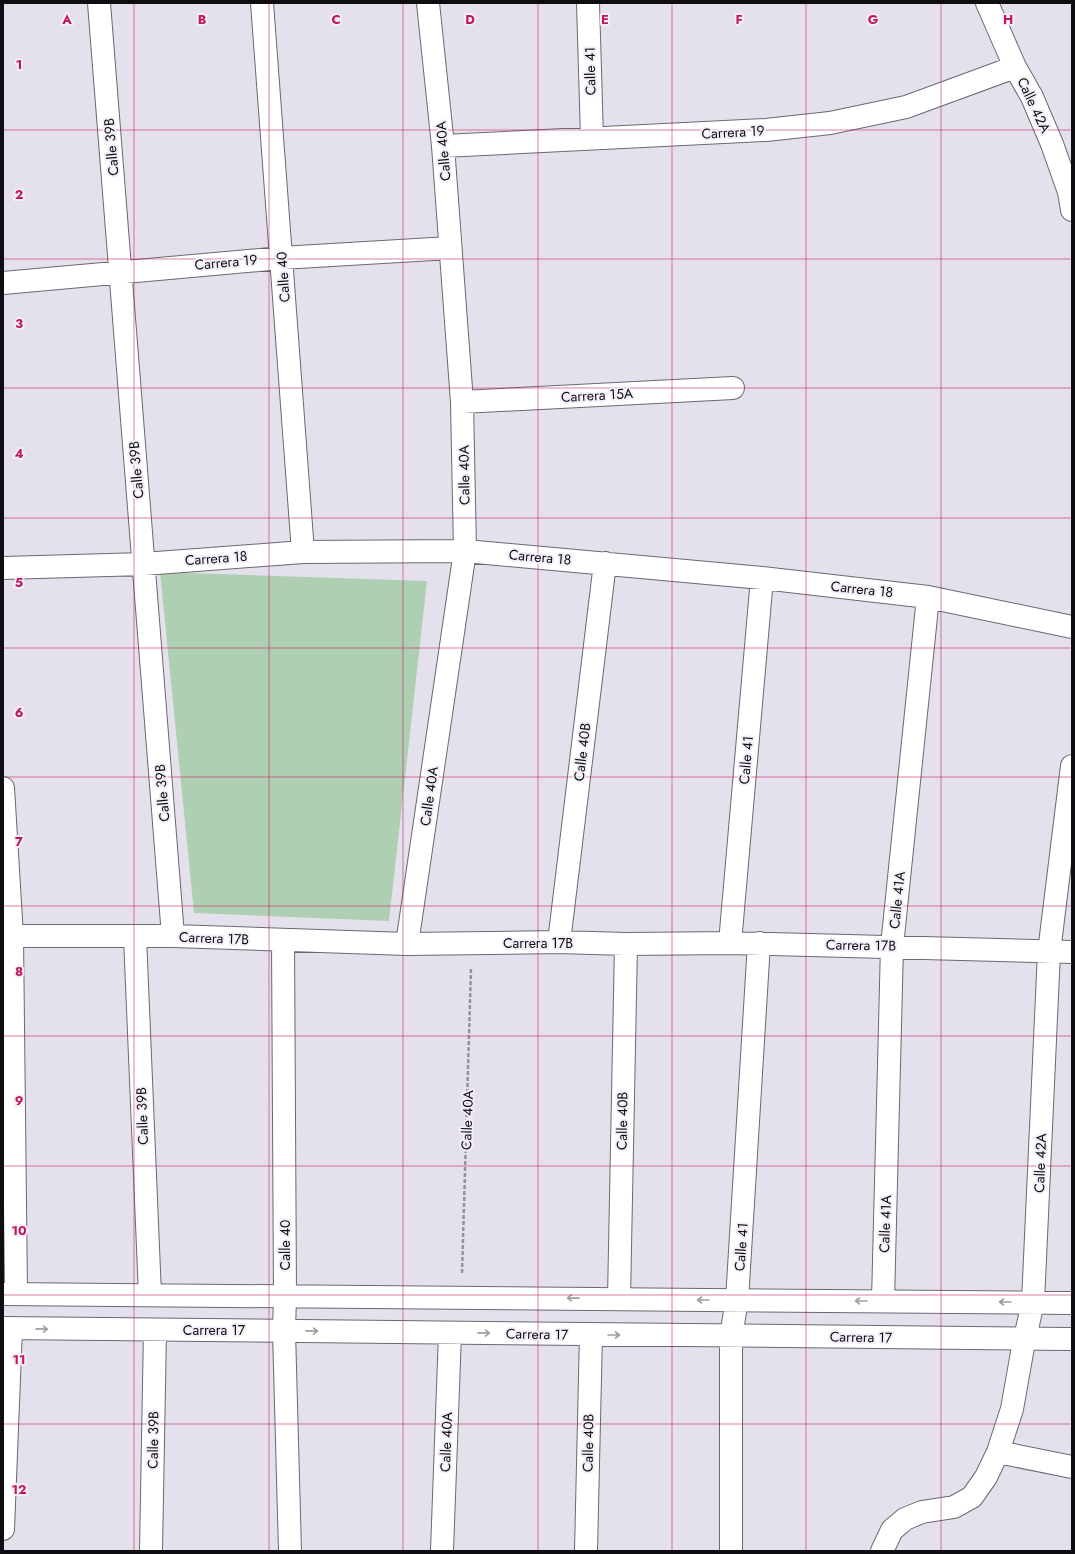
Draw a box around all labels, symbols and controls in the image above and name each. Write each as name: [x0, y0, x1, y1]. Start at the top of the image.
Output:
text: A: [61, 10, 72, 29]
text: B: [198, 10, 207, 29]
text: C: [331, 10, 341, 29]
text: D: [465, 10, 475, 29]
text: E: [601, 10, 609, 29]
text: F: [735, 10, 743, 29]
text: G: [868, 10, 879, 29]
text: H: [1003, 10, 1013, 29]
street label: Calle 41: [580, 47, 600, 95]
text: 1: [16, 55, 22, 74]
street label: Calle 42A: [1012, 74, 1056, 137]
street label: Calle 39B: [99, 117, 123, 177]
street label: Calle 40A: [430, 120, 456, 182]
street label: Carrera 19: [701, 120, 765, 144]
text: 2: [15, 185, 23, 204]
street label: Carrera 19: [194, 249, 258, 275]
street label: Calle 40: [271, 251, 295, 303]
text: 3: [15, 314, 23, 333]
street label: Carrera 15A: [560, 383, 634, 407]
street label: Calle 39B: [124, 440, 148, 500]
text: 4: [14, 444, 24, 463]
street label: Calle 40A: [453, 444, 475, 505]
street label: Carrera 18: [508, 544, 572, 570]
street label: Carrera 18: [184, 546, 248, 570]
text: 5: [15, 573, 23, 592]
street label: Carrera 18: [830, 576, 894, 602]
text: 6: [15, 703, 24, 722]
street label: Calle 40B: [569, 722, 596, 782]
street label: Calle 41: [734, 735, 758, 785]
street label: Calle 39B: [150, 763, 174, 823]
street label: Calle 40A: [415, 764, 443, 827]
text: 7: [15, 832, 23, 851]
street label: Calle 41A: [884, 869, 910, 930]
street label: Carrera 17B: [179, 927, 250, 949]
street label: Carrera 17B: [503, 933, 573, 953]
street label: Carrera 17B: [826, 934, 896, 956]
text: 8: [15, 962, 23, 981]
street label: Calle 39B: [131, 1087, 153, 1145]
street label: Calle 40A: [456, 1089, 478, 1150]
text: 9: [15, 1091, 24, 1110]
street label: Calle 40B: [611, 1091, 633, 1150]
street label: Calle 42A: [1029, 1132, 1051, 1193]
street label: Calle 41A: [874, 1194, 896, 1253]
street label: Calle 40: [275, 1220, 295, 1270]
text: 10: [11, 1221, 27, 1240]
street label: Calle 41: [729, 1222, 753, 1272]
one-way arrow: [567, 1295, 580, 1302]
one-way arrow: [697, 1296, 710, 1304]
one-way arrow: [855, 1297, 868, 1305]
one-way arrow: [999, 1298, 1012, 1306]
street label: Carrera 17: [183, 1320, 246, 1340]
street label: Carrera 17: [506, 1323, 569, 1345]
one-way arrow: [35, 1325, 48, 1333]
street label: Carrera 17: [830, 1326, 893, 1348]
one-way arrow: [305, 1327, 318, 1335]
one-way arrow: [477, 1329, 490, 1337]
one-way arrow: [607, 1331, 620, 1339]
text: 11: [12, 1350, 26, 1369]
street label: Calle 39B: [142, 1411, 164, 1469]
street label: Calle 40A: [435, 1411, 457, 1472]
street label: Calle 40B: [577, 1413, 599, 1472]
text: 12: [11, 1480, 27, 1499]

